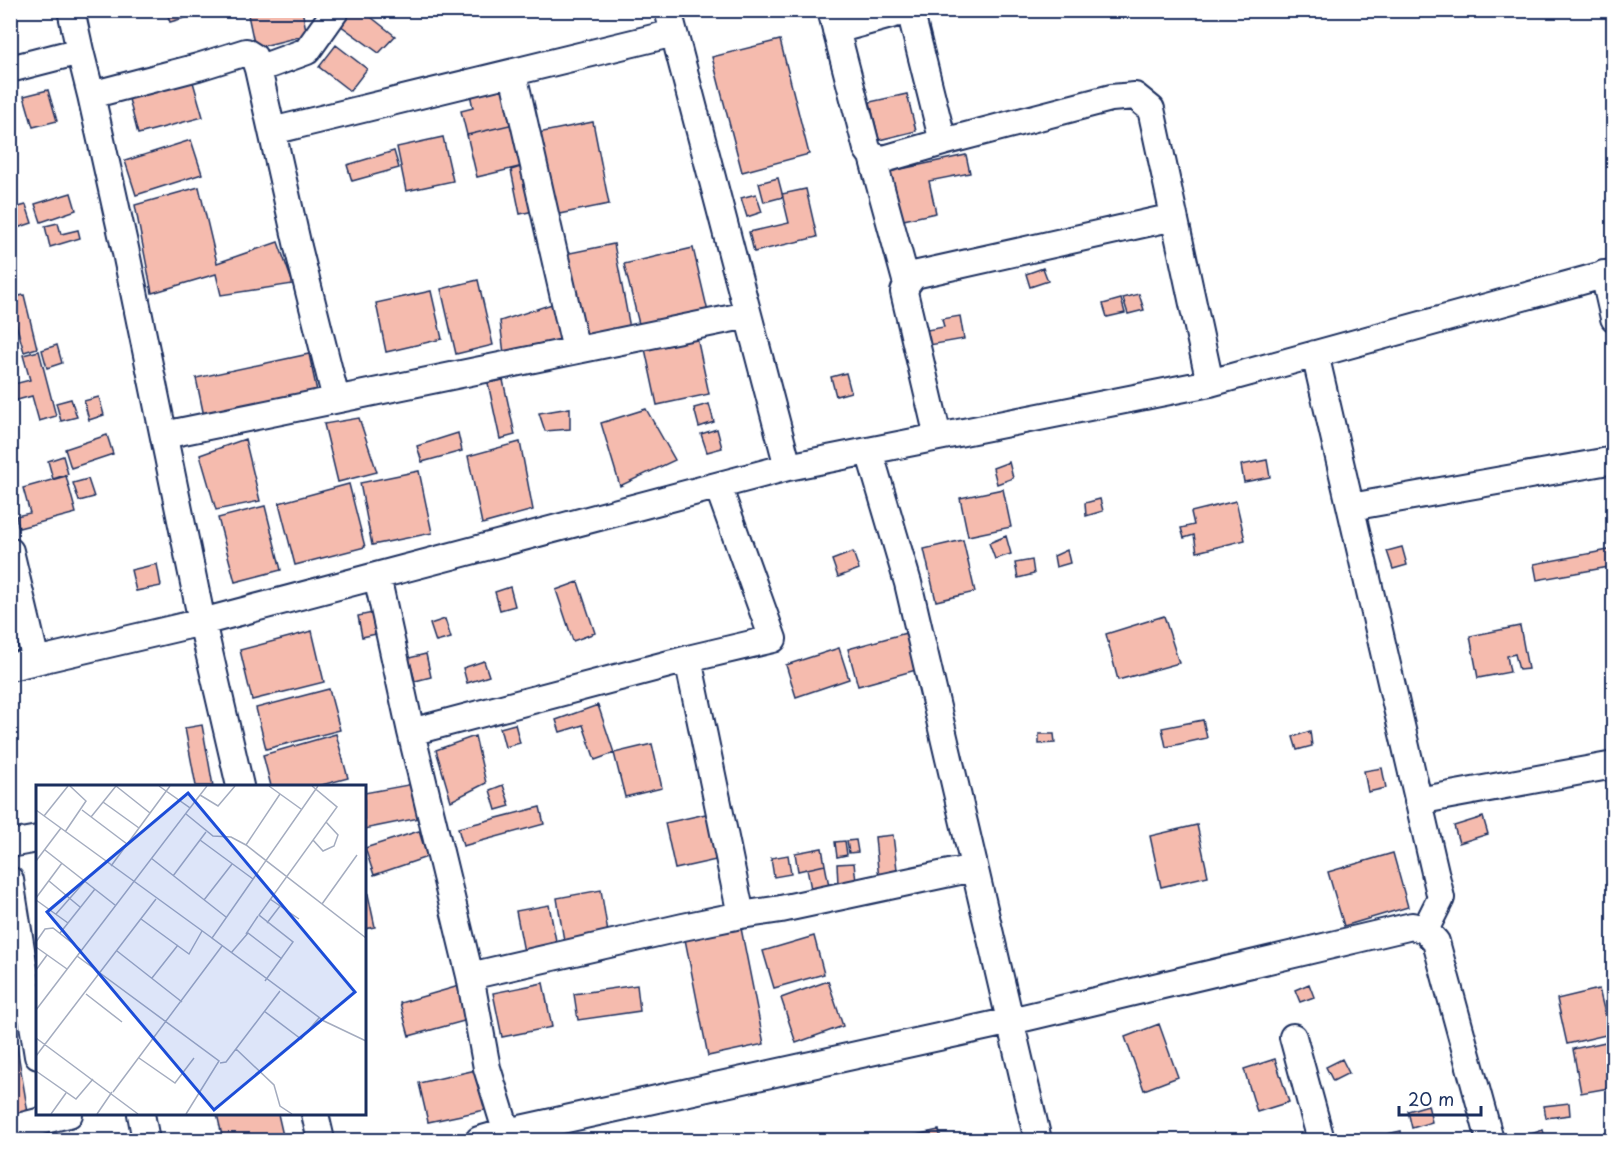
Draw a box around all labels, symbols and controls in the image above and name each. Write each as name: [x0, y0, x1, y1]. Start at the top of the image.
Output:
inset map: [36, 785, 366, 1115]
scale bar: [1399, 1079, 1482, 1117]
text: 20 m: [1408, 1085, 1454, 1112]

